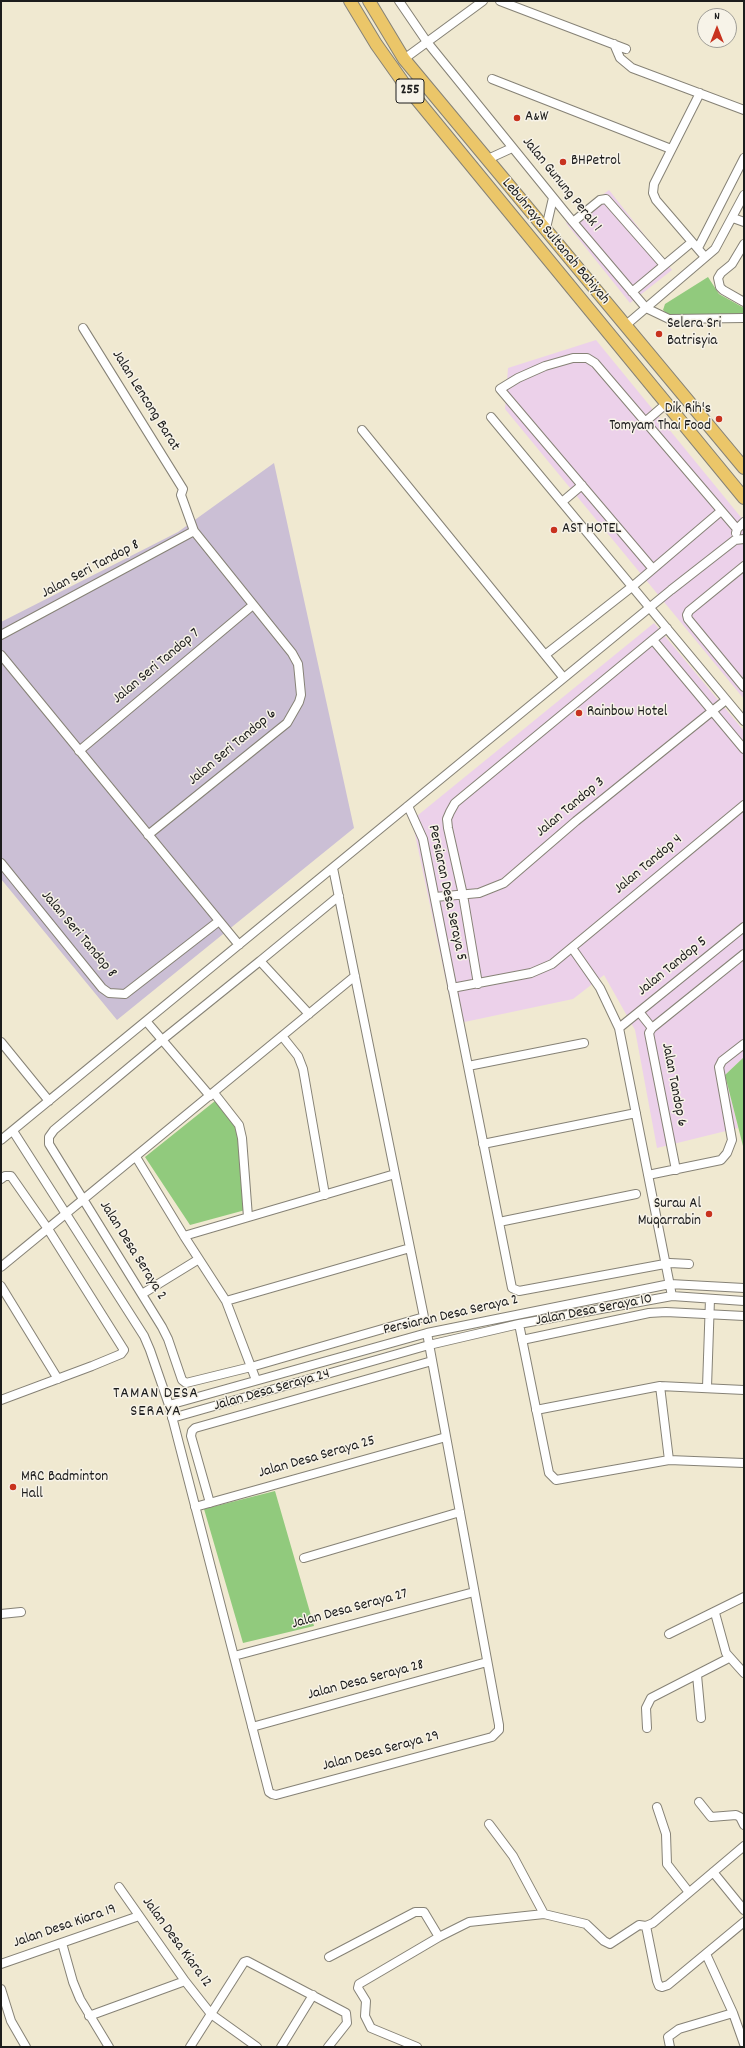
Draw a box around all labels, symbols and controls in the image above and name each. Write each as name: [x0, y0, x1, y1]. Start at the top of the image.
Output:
north arrow: [697, 8, 737, 48]
text: N: [714, 9, 720, 25]
road number: 255: [396, 79, 424, 103]
place label: A&W: [525, 109, 548, 127]
marker: A&W: [512, 113, 522, 123]
street label: Jalan Gunung Perak 1: [517, 134, 605, 236]
place label: BHPetrol: [571, 153, 621, 171]
marker: BHPetrol: [558, 157, 568, 167]
street label: Lebuhraya Sultanah Bahiyah: [497, 175, 613, 309]
place label: Selera Sri Batrisyia: [667, 316, 721, 351]
marker: Selera Sri Batrisyia: [654, 329, 664, 339]
street label: Jalan Lencong Barat: [107, 347, 183, 455]
place label: Dik Rih's Tomyam Thai Food: [609, 401, 711, 436]
marker: Dik Rih's Tomyam Thai Food: [714, 414, 724, 424]
place label: AST HOTEL: [562, 521, 621, 539]
marker: AST HOTEL: [549, 525, 559, 535]
street label: Jalan Seri Tandop 8: [39, 537, 143, 603]
street label: Jalan Seri Tandop 7: [110, 625, 204, 709]
place label: Rainbow Hotel: [587, 704, 667, 722]
street label: Jalan Seri Tandop 6: [185, 706, 281, 790]
marker: Rainbow Hotel: [574, 708, 584, 718]
street label: Jalan Tandop 3: [533, 774, 609, 842]
street label: Persiaran Desa Seraya 5: [423, 823, 469, 963]
street label: Jalan Tandop 4: [611, 831, 687, 899]
street label: Jalan Seri Tandop 8: [36, 888, 120, 982]
street label: Jalan Tandop 5: [635, 933, 711, 1001]
street label: Jalan Tandop 6: [656, 1042, 690, 1128]
place label: Surau Al Muqarrabin: [638, 1196, 701, 1231]
street label: Jalan Desa Seraya 2: [94, 1198, 170, 1304]
marker: Surau Al Muqarrabin: [704, 1209, 714, 1219]
street label: Jalan Desa Seraya 10: [534, 1291, 654, 1331]
street label: Persiaran Desa Seraya 2: [382, 1292, 520, 1340]
street label: Jalan Desa Seraya 24: [212, 1366, 332, 1416]
district label: TAMAN DESA SERAYA: [113, 1385, 199, 1423]
street label: Jalan Desa Seraya 25: [257, 1433, 377, 1483]
place label: MRC Badminton Hall: [21, 1469, 108, 1504]
marker: MRC Badminton Hall: [8, 1482, 18, 1492]
street label: Jalan Desa Seraya 27: [290, 1586, 410, 1634]
street label: Jalan Desa Seraya 28: [306, 1657, 426, 1705]
street label: Jalan Desa Seraya 29: [321, 1728, 441, 1776]
street label: Jalan Desa Kiara 12: [137, 1894, 215, 1992]
street label: Jalan Desa Kiara 19: [11, 1901, 119, 1953]

